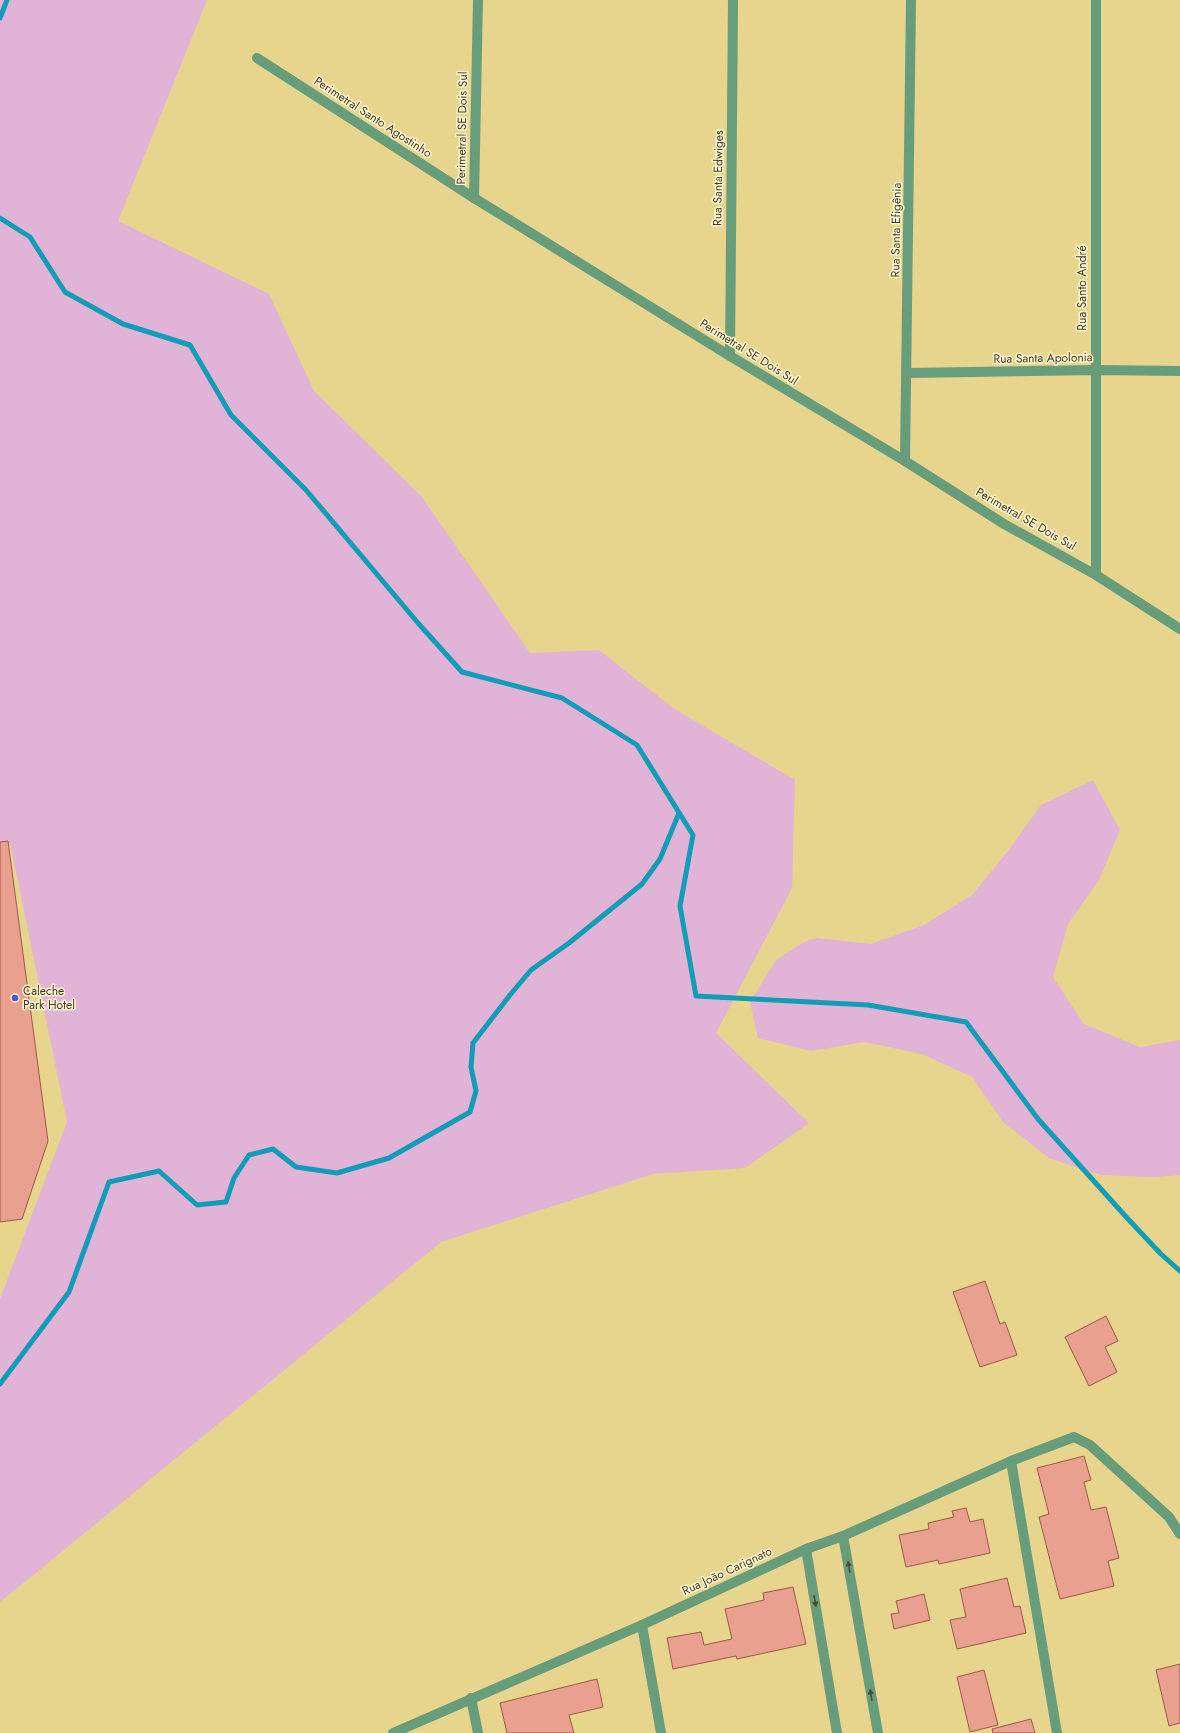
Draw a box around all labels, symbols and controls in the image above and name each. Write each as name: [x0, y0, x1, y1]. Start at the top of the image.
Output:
street label: Perimetral SE Dois Sul: [452, 71, 472, 185]
street label: Perimetral Santo Agostinho: [311, 72, 436, 162]
street label: Rua Santa Edwiges: [708, 130, 728, 226]
street label: Rua Santa Efigênia: [886, 182, 906, 277]
street label: Rua Santo André: [1073, 245, 1091, 331]
street label: Perimetral SE Dois Sul: [696, 314, 802, 390]
street label: Rua Santa Apolonia: [993, 348, 1093, 368]
street label: Perimetral SE Dois Sul: [973, 483, 1079, 555]
place label: Caleche Park Hotel: [23, 982, 75, 1014]
marker: Caleche Park Hotel: [10, 993, 20, 1003]
street label: Rua João Carignato: [679, 1542, 775, 1600]
one-way arrow: [845, 1560, 851, 1573]
one-way arrow: [812, 1595, 818, 1607]
one-way arrow: [868, 1688, 874, 1701]

